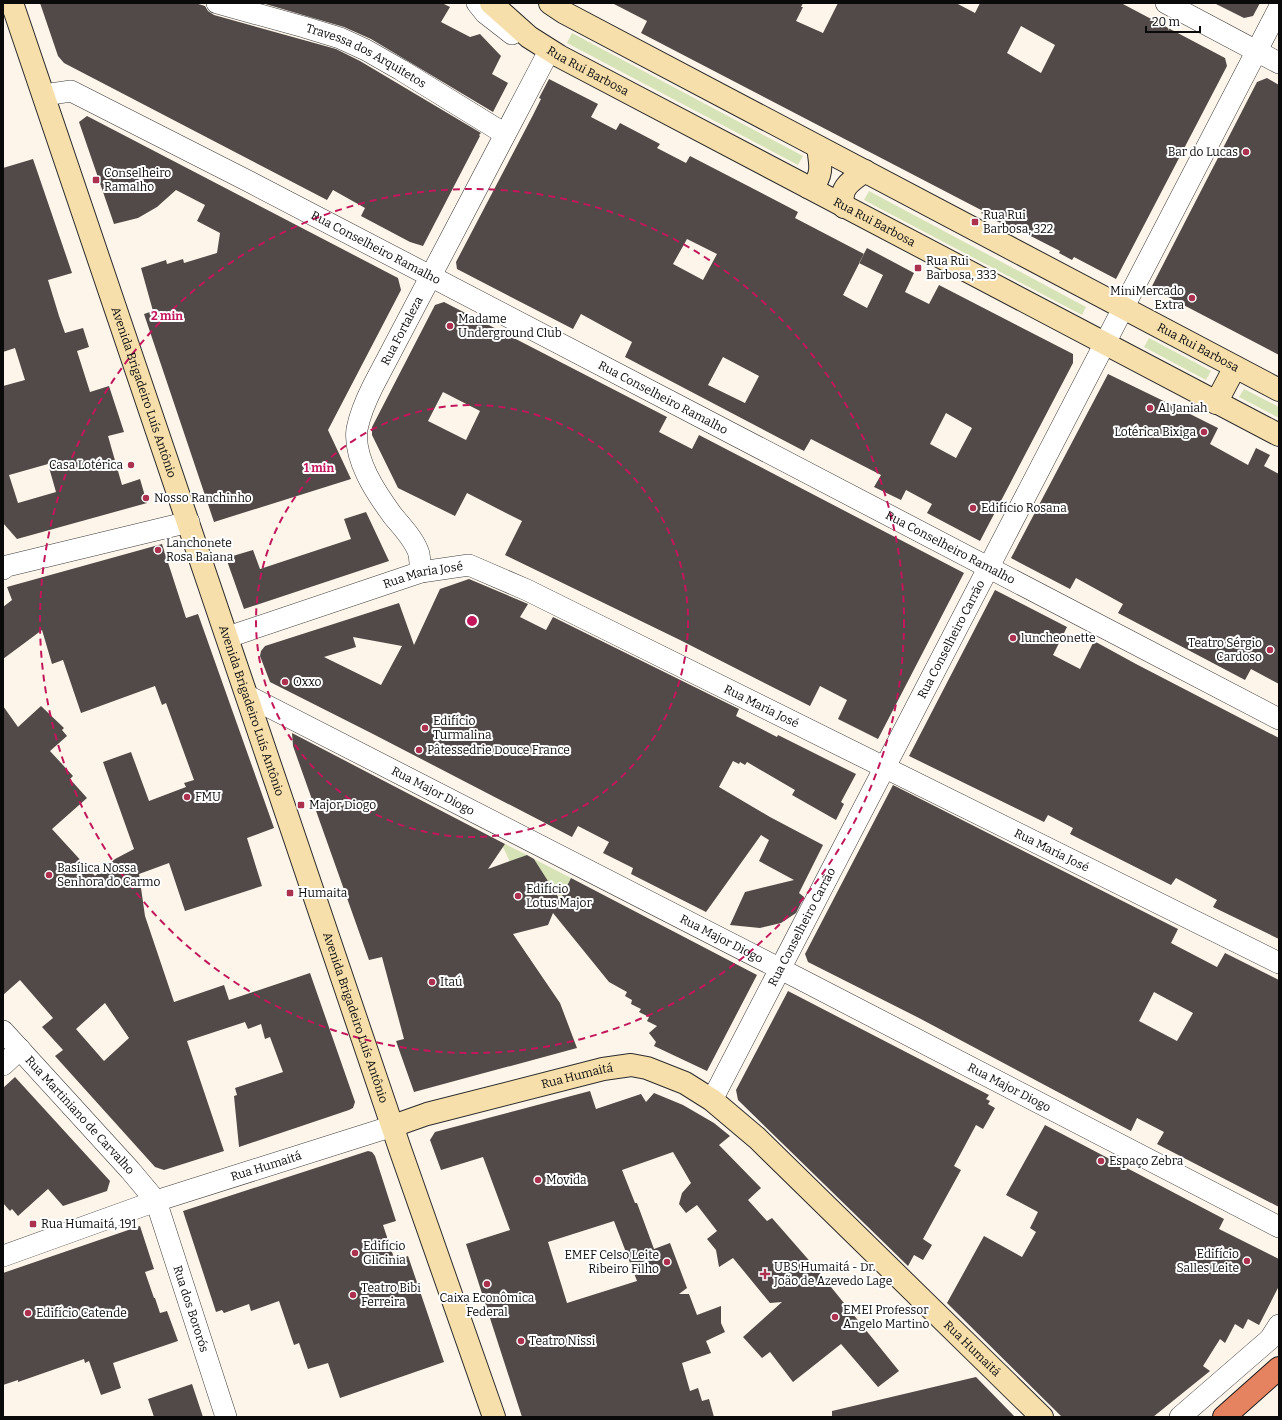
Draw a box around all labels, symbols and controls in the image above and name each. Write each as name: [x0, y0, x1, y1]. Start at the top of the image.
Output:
scale bar: [1146, 8, 1200, 34]
text: 20 m: [1152, 15, 1181, 29]
street label: Travessa dos Arquitetos: [304, 21, 429, 91]
street label: Rua Rui Barbosa: [544, 43, 631, 99]
place label: Bar do Lucas: [1168, 145, 1238, 159]
marker: Bar do Lucas: [1241, 147, 1251, 157]
place label: Conselheiro Ramalho: [104, 166, 171, 194]
marker: Conselheiro Ramalho: [91, 175, 101, 185]
street label: Rua Rui Barbosa: [831, 195, 918, 250]
street label: Rua Conselheiro Ramalho: [309, 208, 443, 287]
place label: Rua Rui Barbosa, 322: [983, 208, 1053, 236]
marker: Rua Rui Barbosa, 322: [970, 217, 980, 227]
place label: Rua Rui Barbosa, 333: [926, 254, 997, 282]
marker: Rua Rui Barbosa, 333: [913, 263, 923, 273]
place label: MiniMercado Extra: [1110, 284, 1184, 312]
marker: MiniMercado Extra: [1187, 293, 1197, 303]
street label: Rua Fortaleza: [378, 294, 426, 368]
street label: Avenida Brigadeiro Luís Antônio: [108, 305, 179, 480]
text: 2 min: [151, 309, 183, 323]
place label: Madame Underground Club: [458, 312, 562, 340]
street label: Rua Rui Barbosa: [1155, 320, 1242, 375]
marker: Madame Underground Club: [445, 321, 455, 331]
street label: Rua Conselheiro Ramalho: [596, 358, 730, 437]
place label: Al Janiah: [1158, 401, 1208, 415]
marker: Al Janiah: [1145, 403, 1155, 413]
place label: Lotérica Bixiga: [1114, 425, 1196, 439]
marker: Lotérica Bixiga: [1199, 427, 1209, 437]
place label: Casa Lotérica: [49, 458, 123, 472]
marker: Casa Lotérica: [126, 460, 136, 470]
text: 1 min: [304, 461, 334, 475]
place label: Nosso Ranchinho: [154, 491, 252, 505]
marker: Nosso Ranchinho: [141, 493, 151, 503]
place label: Edifício Rosana: [981, 501, 1067, 515]
marker: Edifício Rosana: [968, 503, 978, 513]
street label: Rua Conselheiro Ramalho: [883, 508, 1017, 587]
place label: Lanchonete Rosa Baiana: [166, 536, 234, 564]
marker: Lanchonete Rosa Baiana: [153, 545, 163, 555]
street label: Rua Maria José: [381, 559, 464, 591]
street label: Rua Conselheiro Carrão: [915, 578, 988, 701]
centre of rings: [465, 614, 479, 628]
street label: Avenida Brigadeiro Luís Antônio: [216, 623, 287, 798]
place label: luncheonette: [1021, 631, 1096, 645]
marker: luncheonette: [1008, 633, 1018, 643]
place label: Teatro Sérgio Cardoso: [1188, 636, 1262, 664]
marker: Teatro Sérgio Cardoso: [1265, 645, 1275, 655]
place label: Oxxo: [293, 675, 321, 689]
marker: Oxxo: [280, 677, 290, 687]
street label: Rua Maria José: [722, 682, 801, 731]
place label: Edifício Turmalina: [433, 714, 492, 742]
marker: Edifício Turmalina: [420, 723, 430, 733]
place label: Pâtessedrie Douce France: [427, 743, 570, 757]
marker: Pâtessedrie Douce France: [414, 745, 424, 755]
street label: Rua Major Diogo: [389, 764, 477, 818]
place label: FMU: [195, 790, 221, 804]
marker: FMU: [182, 792, 192, 802]
place label: Major Diogo: [309, 798, 376, 812]
marker: Major Diogo: [296, 800, 306, 810]
street label: Rua Maria José: [1012, 826, 1091, 875]
place label: Basílica Nossa Senhora do Carmo: [57, 861, 161, 889]
street label: Rua Conselheiro Carrão: [765, 865, 838, 989]
marker: Basílica Nossa Senhora do Carmo: [44, 870, 54, 880]
place label: Edifício Lotus Major: [526, 882, 593, 910]
place label: Humaita: [298, 886, 348, 900]
marker: Humaita: [285, 888, 295, 898]
marker: Edifício Lotus Major: [513, 891, 523, 901]
street label: Rua Major Diogo: [678, 912, 765, 966]
street label: Avenida Brigadeiro Luís Antônio: [320, 930, 391, 1105]
place label: Itaú: [440, 975, 463, 989]
marker: Itaú: [427, 977, 437, 987]
street label: Rua Martiniano de Carvalho: [22, 1053, 137, 1177]
street label: Rua Major Diogo: [965, 1060, 1053, 1115]
street label: Rua Humaitá: [540, 1061, 614, 1092]
street label: Rua Humaitá: [229, 1148, 304, 1184]
place label: Espaço Zebra: [1109, 1154, 1184, 1168]
marker: Espaço Zebra: [1096, 1156, 1106, 1166]
place label: Movida: [546, 1173, 587, 1187]
marker: Movida: [533, 1175, 543, 1185]
place label: Rua Humaitá, 191: [41, 1217, 137, 1231]
marker: Rua Humaitá, 191: [28, 1219, 38, 1229]
place label: Edifício Glicinia: [363, 1239, 406, 1267]
place label: Edifício Salles Leite: [1177, 1247, 1239, 1275]
marker: Edifício Glicinia: [350, 1248, 360, 1258]
place label: EMEF Celso Leite Ribeiro Filho: [564, 1248, 659, 1276]
marker: Edifício Salles Leite: [1242, 1256, 1252, 1266]
marker: EMEF Celso Leite Ribeiro Filho: [662, 1257, 672, 1267]
place label: UBS Humaitá - Dr. João de Azevedo Lage: [773, 1260, 892, 1288]
street label: Rua dos Bororós: [170, 1264, 212, 1354]
marker: UBS Humaitá - Dr. João de Azevedo Lage: [759, 1268, 771, 1280]
marker: Caixa Econômica Federal: [482, 1279, 492, 1289]
place label: Teatro Bibi Ferreira: [361, 1281, 421, 1309]
marker: Teatro Bibi Ferreira: [348, 1290, 358, 1300]
place label: Caixa Econômica Federal: [440, 1291, 535, 1319]
place label: EMEI Professor Angelo Martino: [843, 1303, 930, 1331]
place label: Edifício Catende: [36, 1306, 127, 1320]
marker: Edifício Catende: [23, 1308, 33, 1318]
marker: EMEI Professor Angelo Martino: [830, 1312, 840, 1322]
street label: Rua Humaitá: [941, 1318, 1004, 1380]
place label: Teatro Nissi: [529, 1334, 596, 1348]
marker: Teatro Nissi: [516, 1336, 526, 1346]

